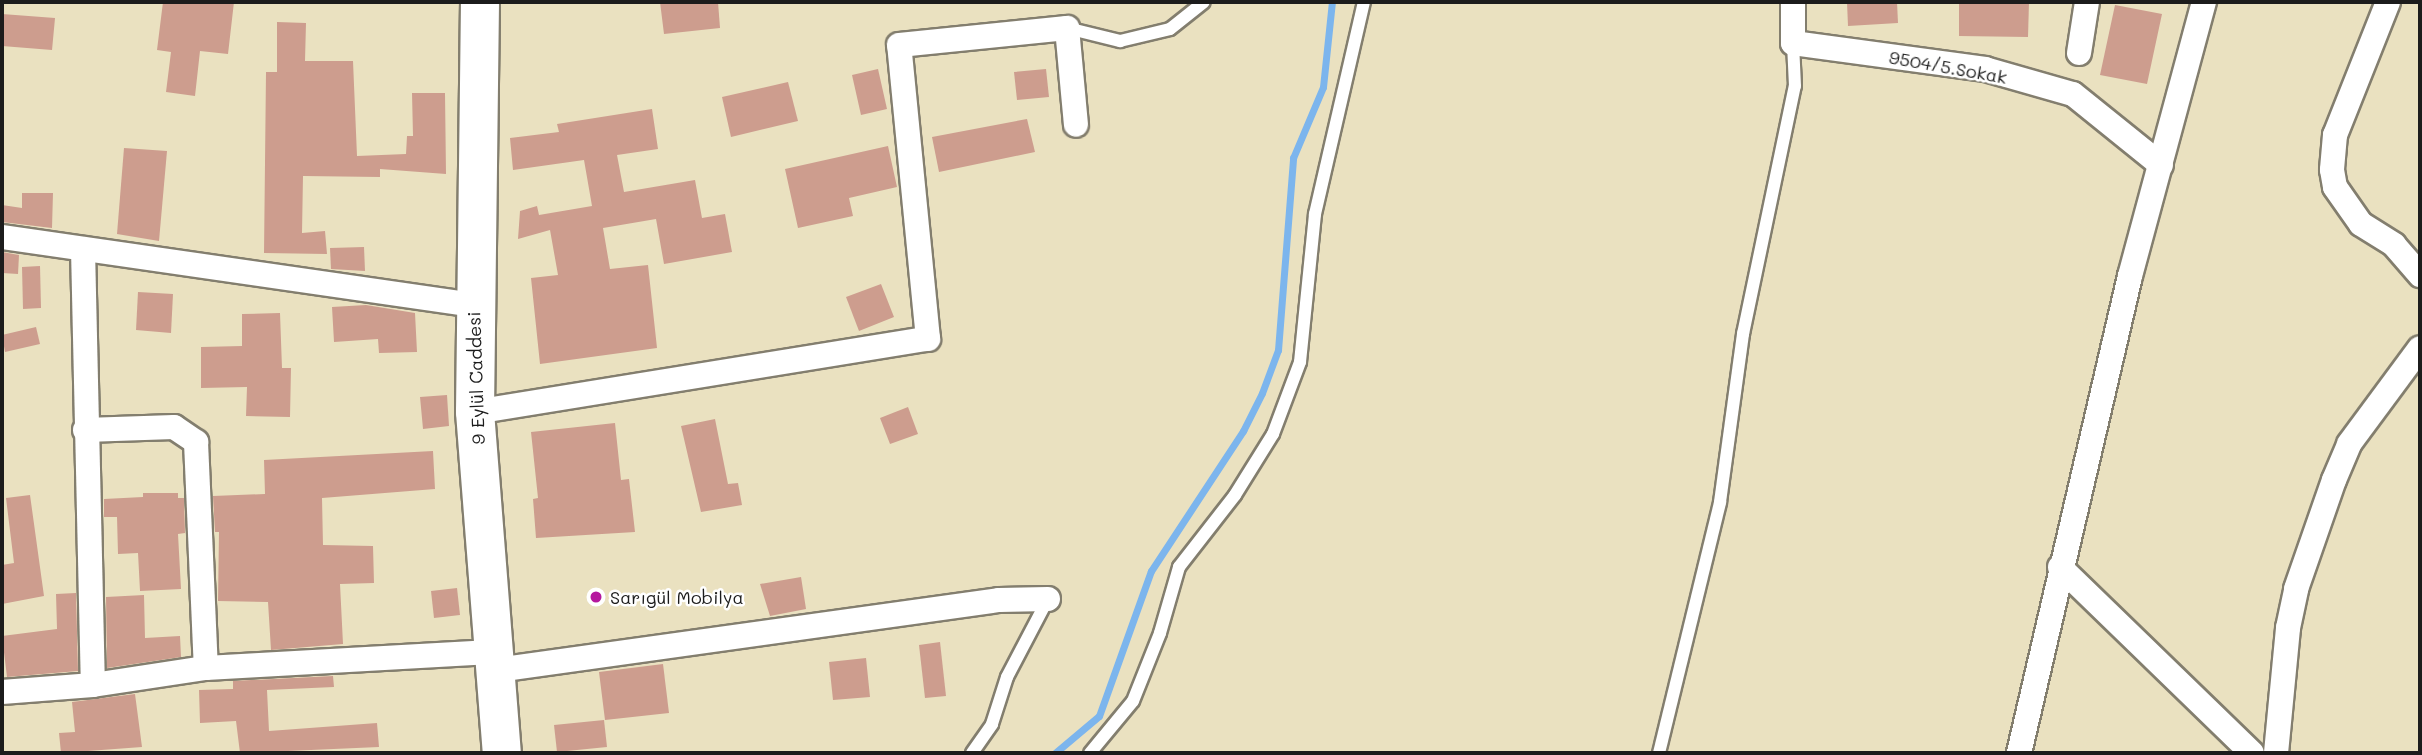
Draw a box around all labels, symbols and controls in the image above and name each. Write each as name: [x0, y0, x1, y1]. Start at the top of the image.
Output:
street label: 9504/5.Sokak: [1887, 46, 2009, 88]
street label: 9 Eylül Caddesi: [463, 311, 489, 445]
place label: Sarıgül Mobilya: [610, 586, 744, 608]
marker: Sarıgül Mobilya: [588, 589, 604, 605]

